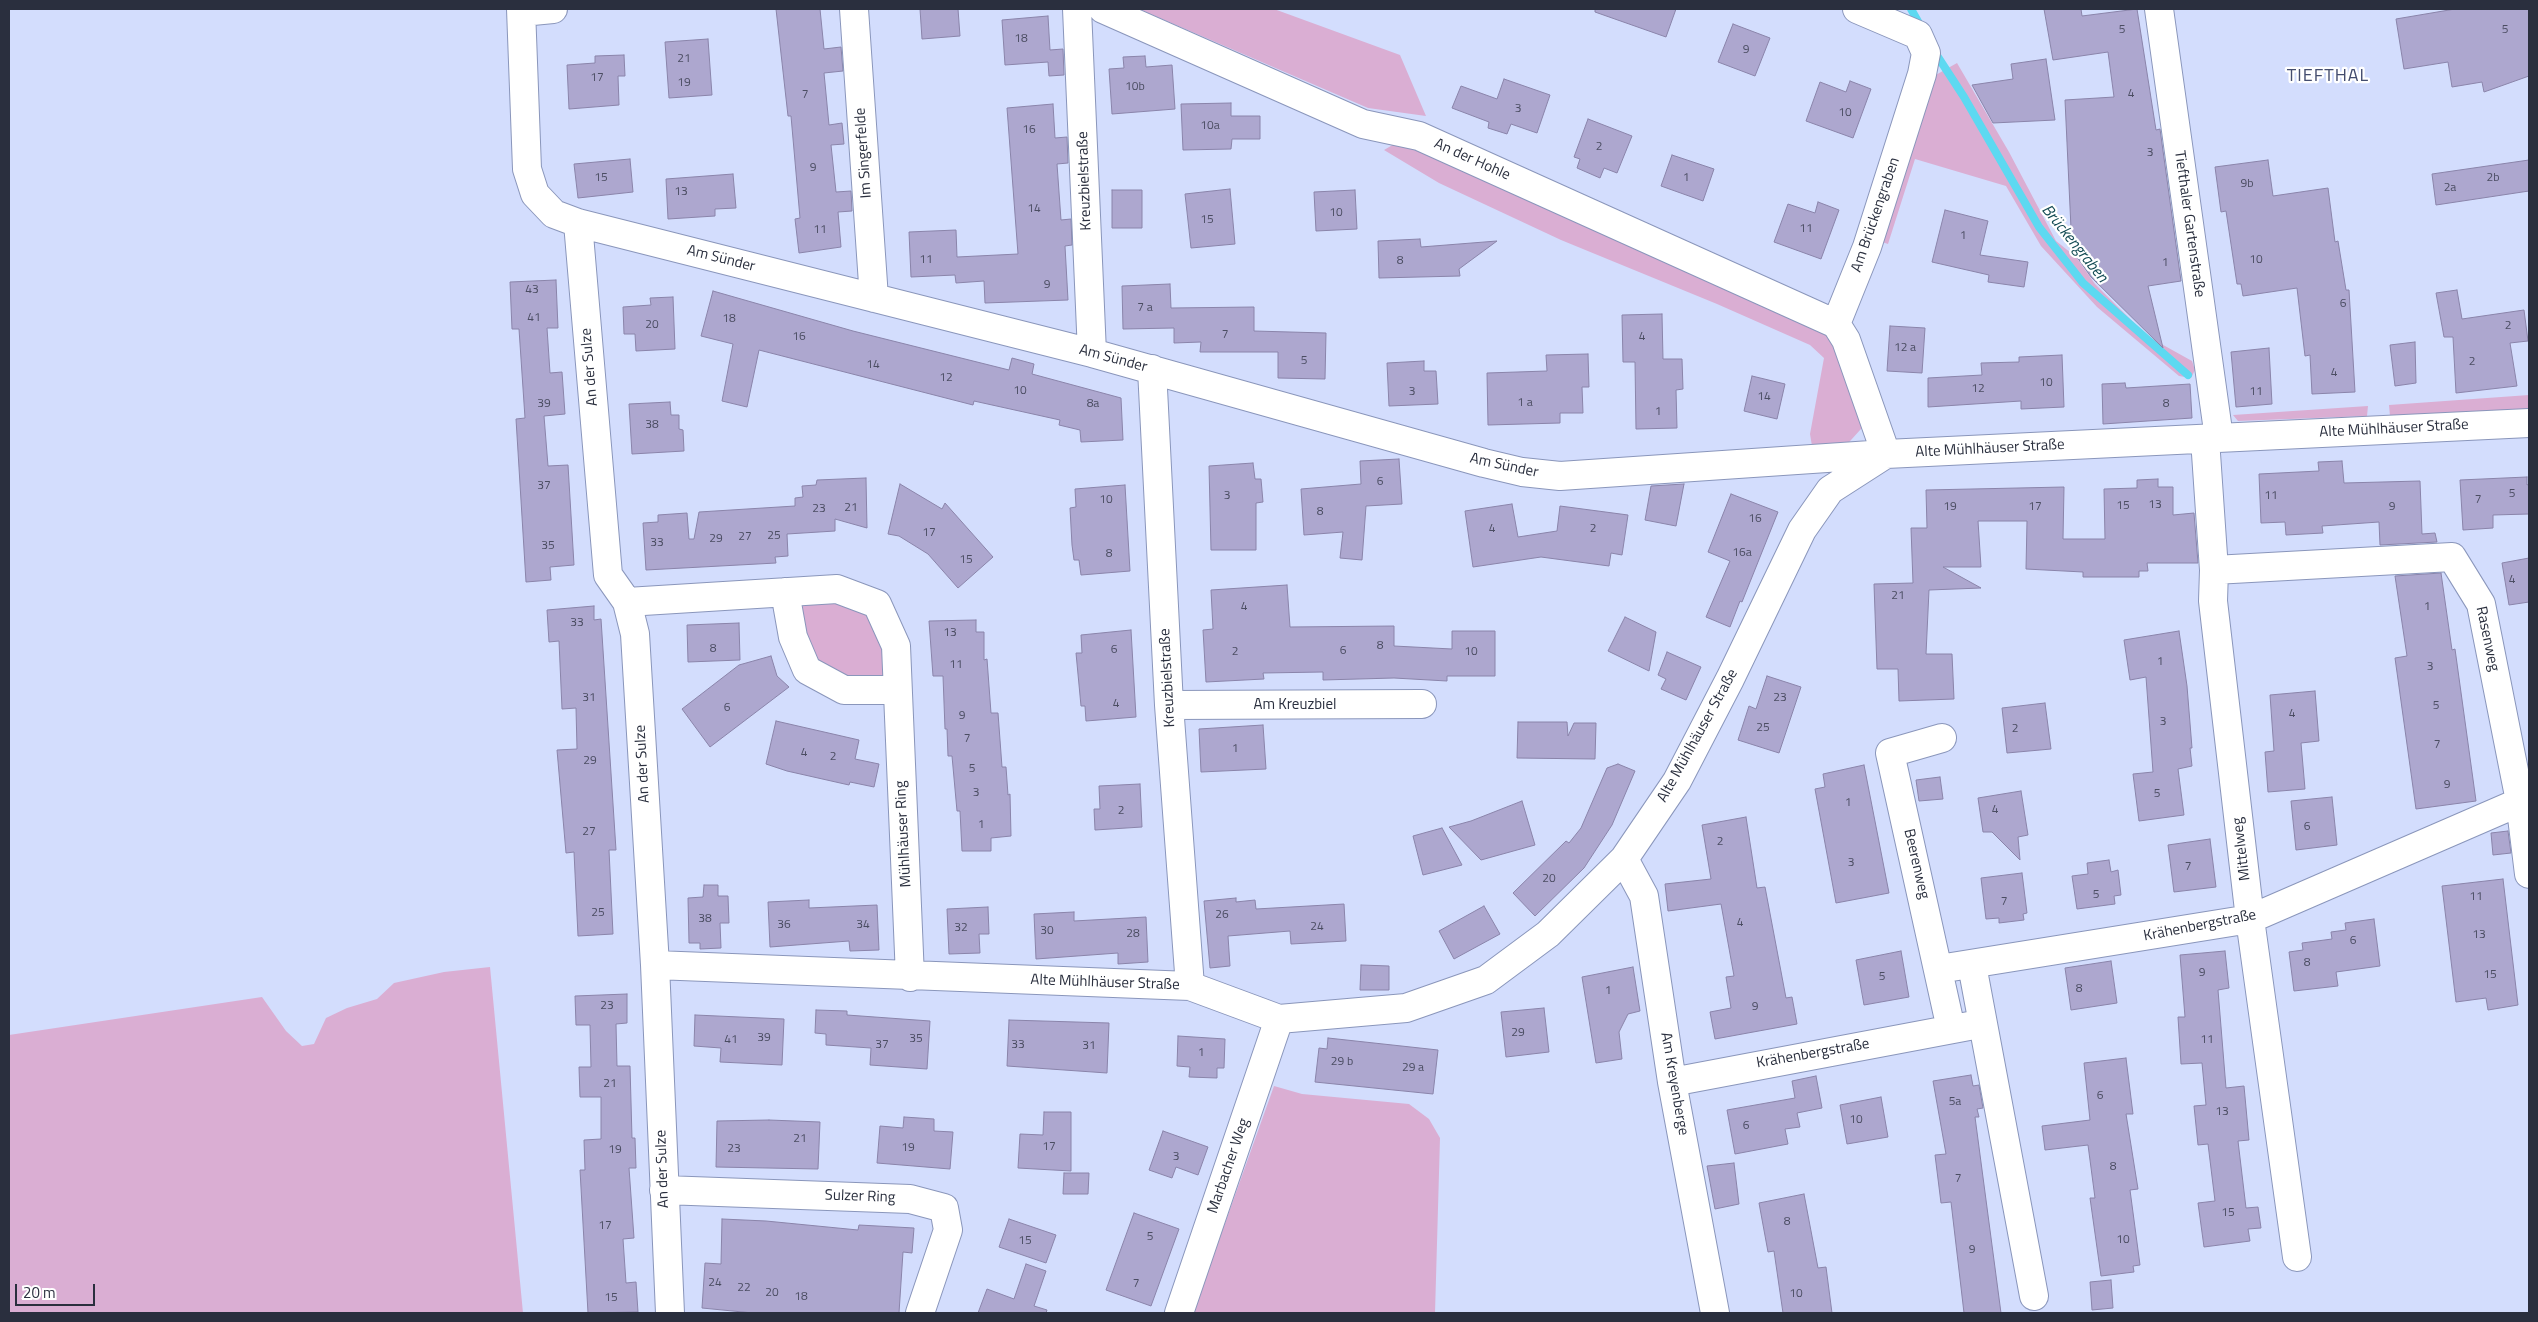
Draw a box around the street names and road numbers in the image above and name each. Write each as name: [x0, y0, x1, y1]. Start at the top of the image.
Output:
street label: Im Singerfelde: [852, 107, 876, 199]
street label: Kreuzbielstraße: [1074, 131, 1096, 231]
street label: An der Hohle: [1431, 135, 1513, 185]
street label: Tiefthaler Gartenstraße: [2170, 149, 2208, 299]
street label: Am Brückengraben: [1848, 155, 1904, 275]
street label: Am Sünder: [685, 242, 757, 276]
street label: An der Sulze: [578, 327, 602, 407]
street label: Am Sünder: [1077, 341, 1149, 377]
street label: Alte Mühlhäuser Straße: [2319, 416, 2469, 442]
street label: Alte Mühlhäuser Straße: [1915, 436, 2065, 462]
street label: Am Sünder: [1468, 450, 1540, 482]
street label: Rasenweg: [2471, 605, 2503, 673]
street label: Kreuzbielstraße: [1156, 628, 1180, 728]
street label: Alte Mühlhäuser Straße: [1654, 666, 1742, 806]
street label: Am Kreuzbiel: [1254, 696, 1336, 714]
street label: An der Sulze: [632, 724, 654, 804]
street label: Mühlhäuser Ring: [892, 780, 916, 888]
street label: Mittelweg: [2229, 816, 2255, 882]
street label: Beerenweg: [1899, 827, 1933, 901]
street label: Krähenbergstraße: [2142, 906, 2258, 946]
street label: Alte Mühlhäuser Straße: [1030, 971, 1180, 995]
street label: Am Kreyenberge: [1656, 1031, 1692, 1137]
street label: Krähenbergstraße: [1755, 1035, 1871, 1073]
street label: Marbacher Weg: [1204, 1116, 1254, 1216]
street label: An der Sulze: [653, 1130, 673, 1208]
street label: Sulzer Ring: [824, 1187, 896, 1207]

